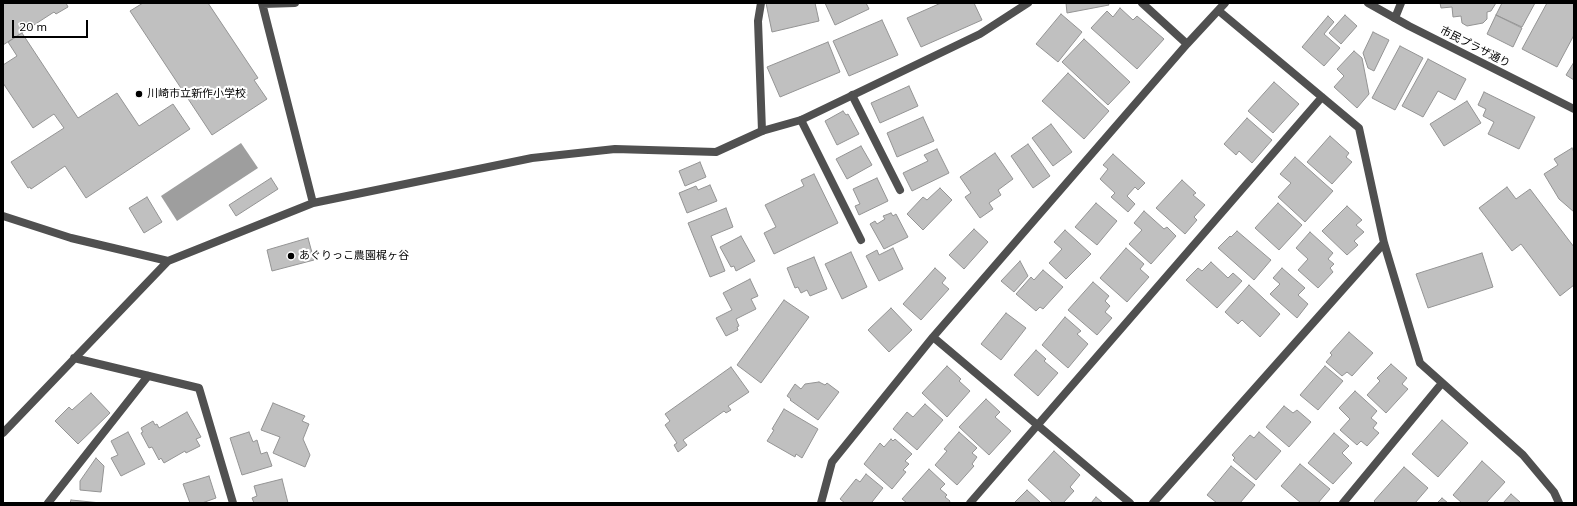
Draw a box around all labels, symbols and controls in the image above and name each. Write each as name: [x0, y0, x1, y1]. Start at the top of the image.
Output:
scale bar: [14, 12, 90, 38]
text: 20 m: [19, 19, 47, 34]
street label: 市民プラザ通り: [1438, 24, 1512, 70]
place label: 川崎市立新作小学校: [147, 87, 246, 101]
marker: 川崎市立新作小学校: [134, 89, 144, 99]
place label: あぐりっこ農園梶ヶ谷: [299, 249, 409, 263]
marker: あぐりっこ農園梶ヶ谷: [286, 251, 296, 261]

